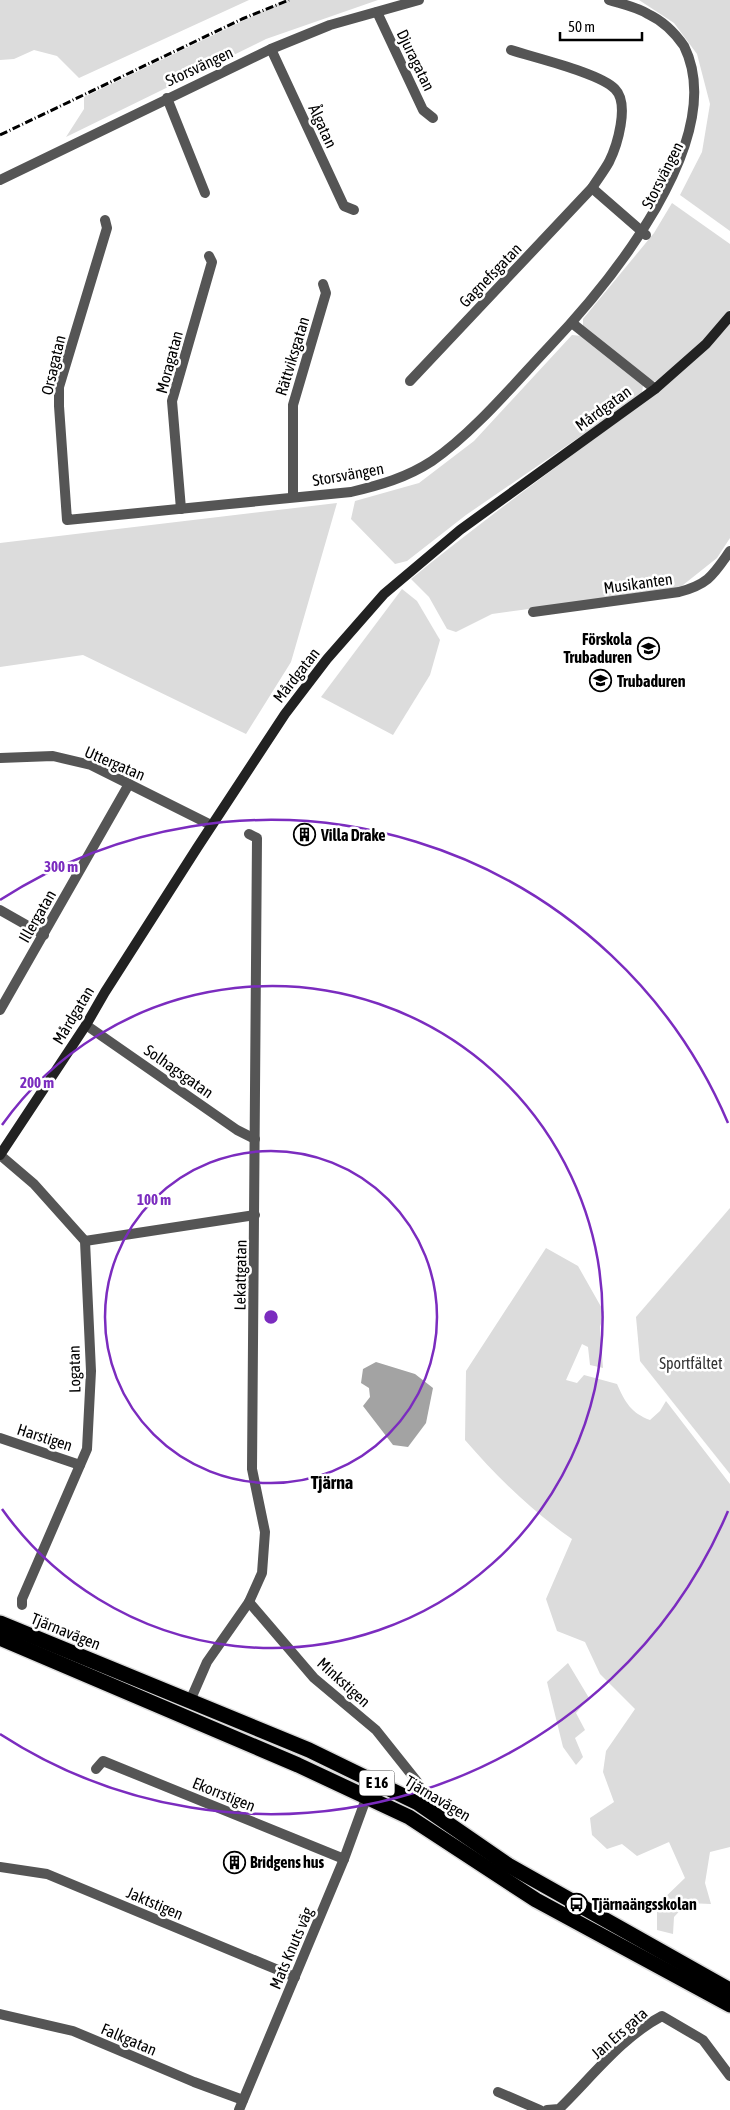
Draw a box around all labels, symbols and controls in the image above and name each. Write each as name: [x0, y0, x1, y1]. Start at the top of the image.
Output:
scale bar: [560, 10, 642, 42]
text: 50 m: [568, 18, 595, 35]
street label: Djuragatan: [393, 26, 439, 94]
street label: Storsvängen: [162, 43, 236, 90]
street label: Ålgatan: [304, 101, 342, 151]
street label: Storsvängen: [638, 139, 687, 212]
street label: Gagnefsgatan: [455, 239, 526, 311]
street label: Rättviksgatan: [271, 314, 313, 398]
street label: Moragatan: [152, 329, 187, 395]
street label: Orsagatan: [37, 333, 70, 397]
street label: Mårdgatan: [572, 382, 635, 435]
street label: Storsvängen: [311, 459, 385, 490]
street label: Musikanten: [602, 569, 674, 597]
place label: Förskola Trubaduren: [563, 630, 632, 666]
school or university icon: Förskola Trubaduren: [636, 636, 660, 660]
street label: Mårdgatan: [269, 644, 324, 706]
school or university icon: Trubaduren: [589, 669, 613, 693]
place label: Trubaduren: [617, 672, 686, 690]
street label: Uttergatan: [82, 742, 148, 785]
building icon: Villa Drake: [293, 823, 317, 847]
place label: Villa Drake: [320, 826, 385, 844]
text: 300 m: [44, 858, 78, 875]
street label: Illergatan: [15, 887, 60, 946]
street label: Mårdgatan: [49, 983, 98, 1048]
street label: Solhagsgatan: [140, 1041, 217, 1102]
text: 200 m: [20, 1074, 54, 1091]
text: 100 m: [137, 1191, 171, 1208]
street label: Lekattgatan: [230, 1239, 251, 1311]
centre of rings: [262, 1308, 280, 1326]
street label: Logatan: [65, 1345, 84, 1393]
park label: Sportfältet: [659, 1354, 723, 1373]
street label: Harstigen: [15, 1420, 75, 1455]
district label: Tjärna: [311, 1472, 353, 1493]
street label: Tjärnavägen: [28, 1609, 103, 1654]
street label: Minkstigen: [313, 1654, 374, 1711]
road number: E 16: [360, 1770, 394, 1796]
street label: Tjärnavägen: [401, 1771, 474, 1825]
street label: Ekorrstigen: [190, 1773, 258, 1816]
building icon: Bridgens hus: [222, 1850, 246, 1874]
place label: Bridgens hus: [250, 1853, 324, 1871]
street label: Jaktstigen: [124, 1883, 186, 1924]
bus stop icon: Tjärnaängsskolan: [564, 1892, 588, 1916]
place label: Tjärnaängsskolan: [592, 1895, 697, 1913]
street label: Mats Knuts väg: [266, 1904, 317, 1992]
street label: Jan Ers gata: [587, 2004, 651, 2063]
street label: Falkgatan: [98, 2019, 160, 2060]

